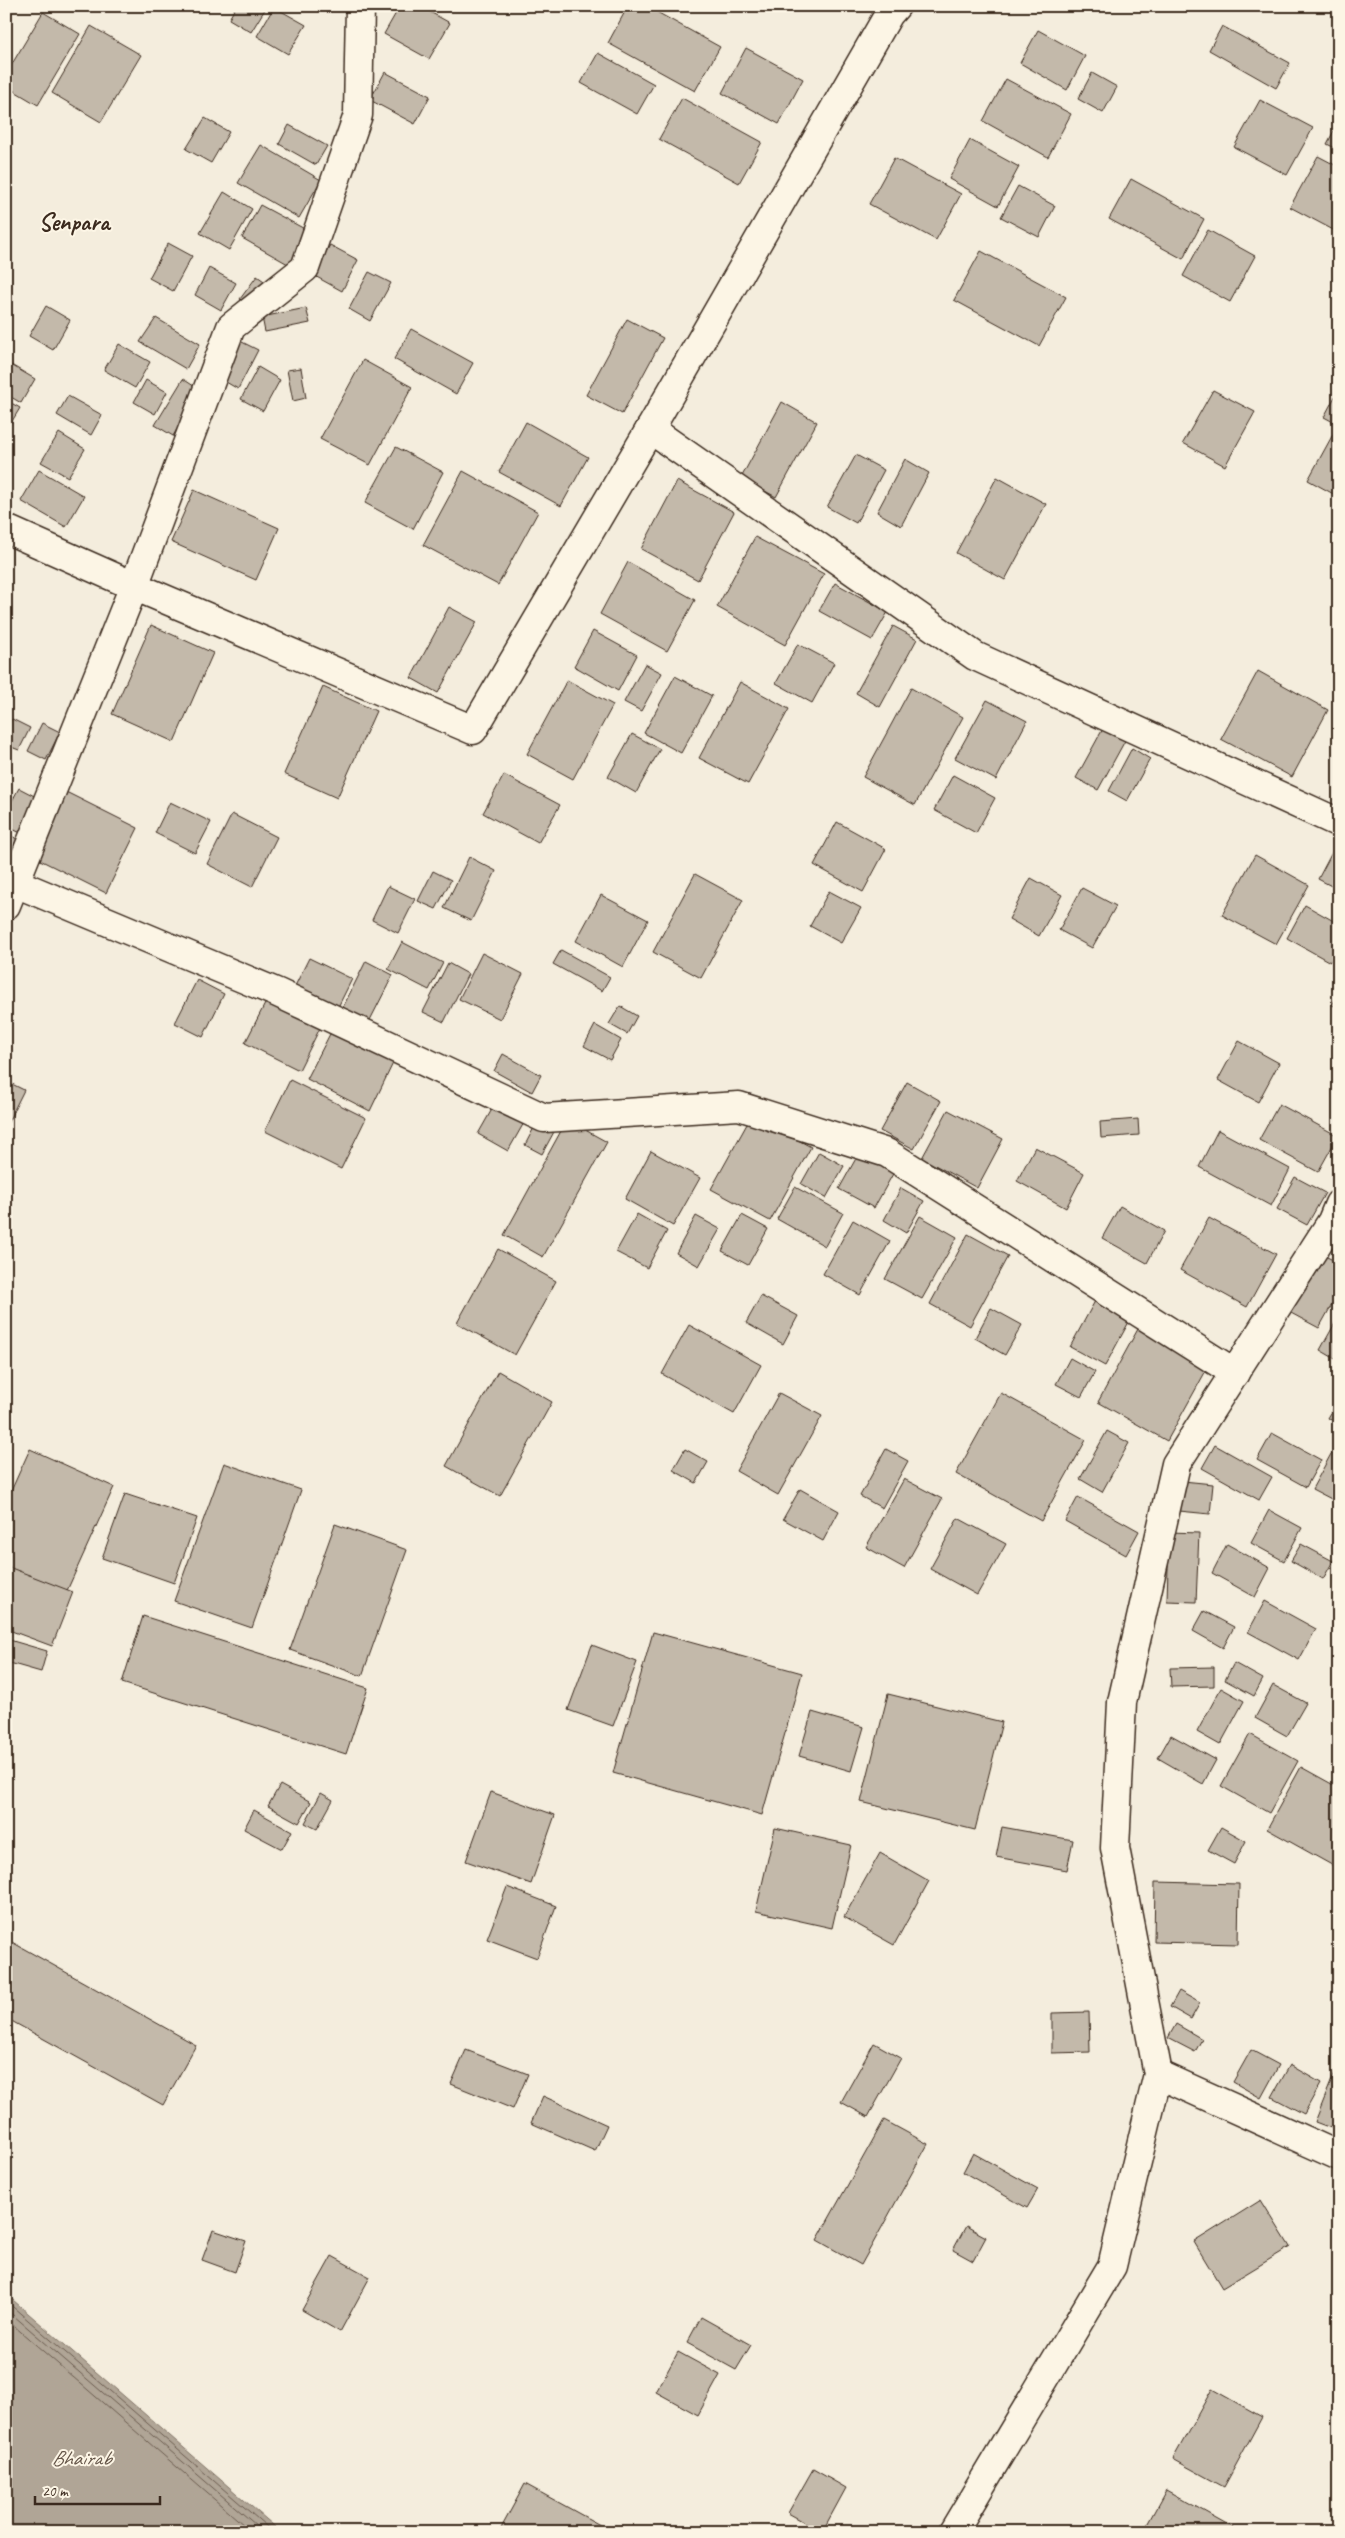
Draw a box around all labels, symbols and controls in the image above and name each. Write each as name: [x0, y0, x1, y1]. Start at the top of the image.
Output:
district label: Senpara: [39, 206, 112, 238]
water label: Bhairab: [51, 2445, 113, 2471]
scale bar: [35, 2473, 160, 2505]
text: 20 m: [42, 2482, 69, 2501]

